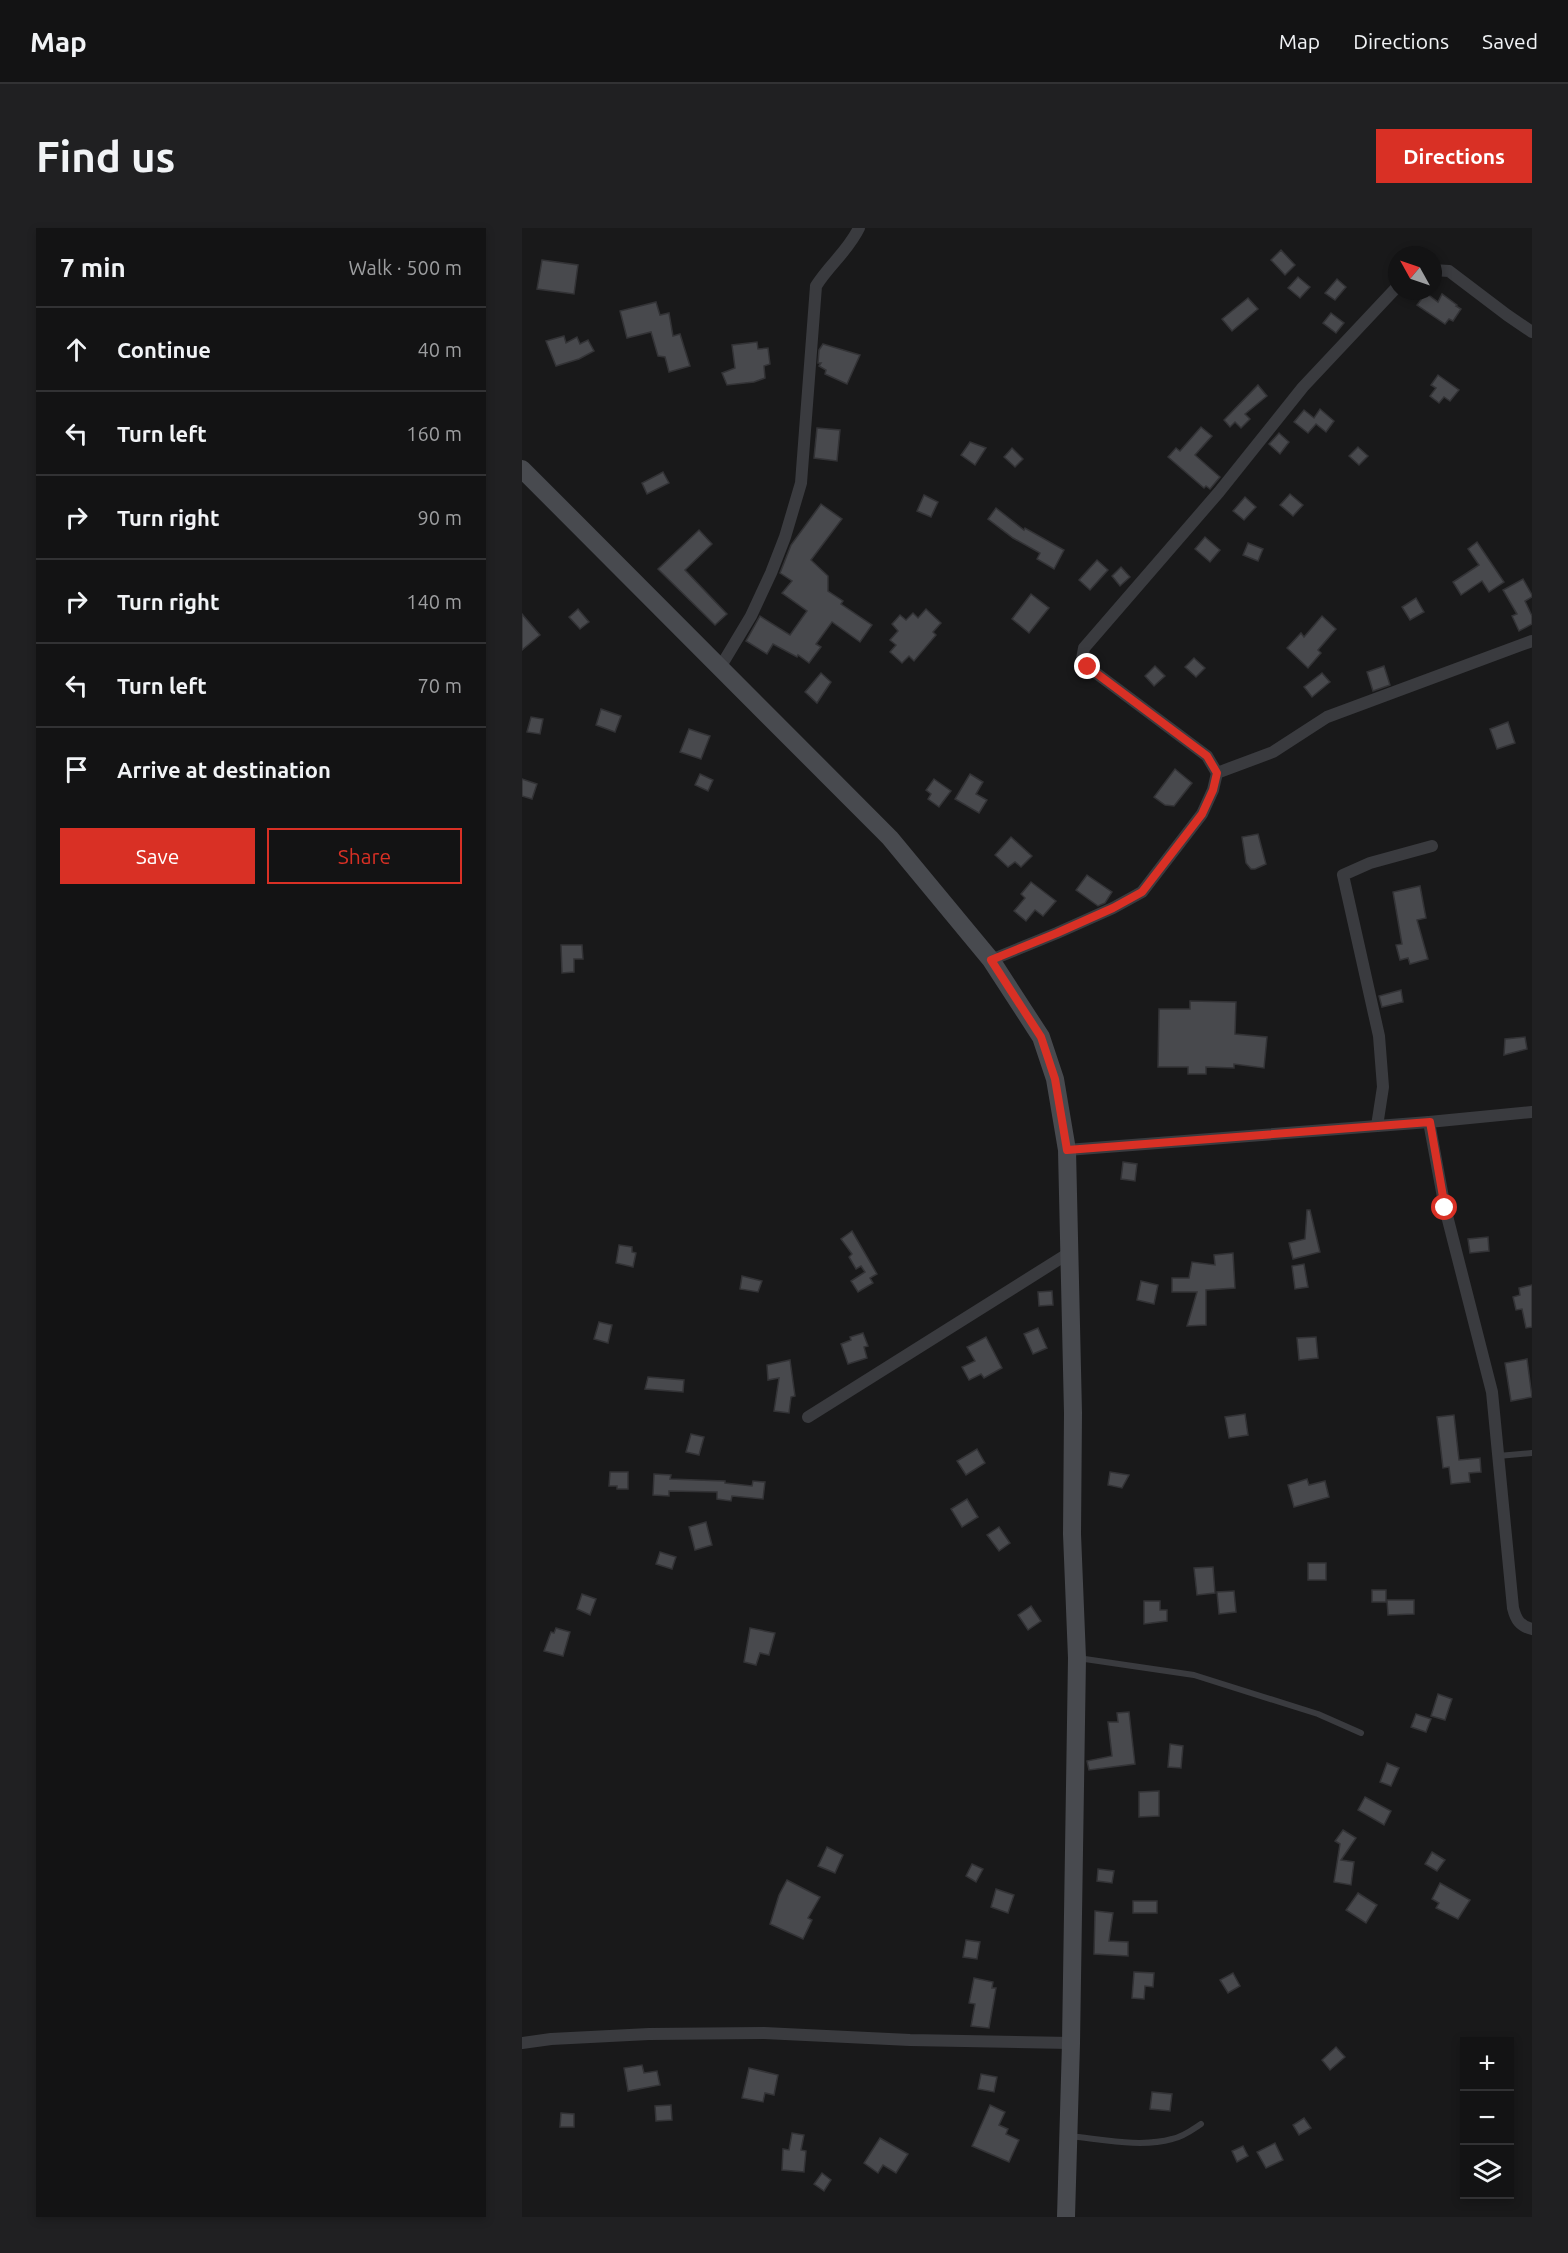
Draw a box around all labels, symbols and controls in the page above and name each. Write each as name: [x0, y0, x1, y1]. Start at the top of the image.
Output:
text: Map: [30, 26, 87, 57]
text: Map: [1279, 29, 1320, 53]
text: Directions: [1353, 29, 1449, 53]
text: Saved: [1482, 29, 1538, 53]
button: Directions: [1376, 129, 1532, 183]
text: Find us: [36, 133, 175, 180]
north arrow: [1388, 246, 1442, 300]
text: 7 min: [60, 253, 126, 282]
text: Walk · 500 m: [349, 256, 462, 279]
icon: ahead: [60, 333, 93, 366]
text: Continue: [117, 337, 211, 362]
text: 40 m: [418, 338, 462, 361]
icon: left: [60, 417, 93, 450]
text: Turn left: [117, 421, 207, 446]
text: 160 m: [406, 422, 462, 445]
icon: right: [60, 501, 93, 534]
text: Turn right: [117, 505, 219, 530]
text: 90 m: [418, 506, 462, 529]
icon: right: [60, 585, 93, 618]
text: Turn right: [117, 589, 219, 614]
text: 140 m: [406, 590, 462, 613]
route end: [1074, 653, 1100, 679]
icon: left: [60, 669, 93, 702]
text: Turn left: [117, 673, 207, 698]
text: 70 m: [418, 674, 462, 697]
icon: arrive: [60, 753, 93, 786]
text: Arrive at destination: [117, 757, 331, 782]
button: Save: [60, 828, 255, 884]
button: Share: [267, 828, 462, 884]
route start: [1431, 1194, 1457, 1220]
map controls: [1460, 2037, 1514, 2199]
button: +: [1460, 2037, 1514, 2091]
button: −: [1460, 2091, 1514, 2145]
button: layers: [1460, 2145, 1514, 2199]

